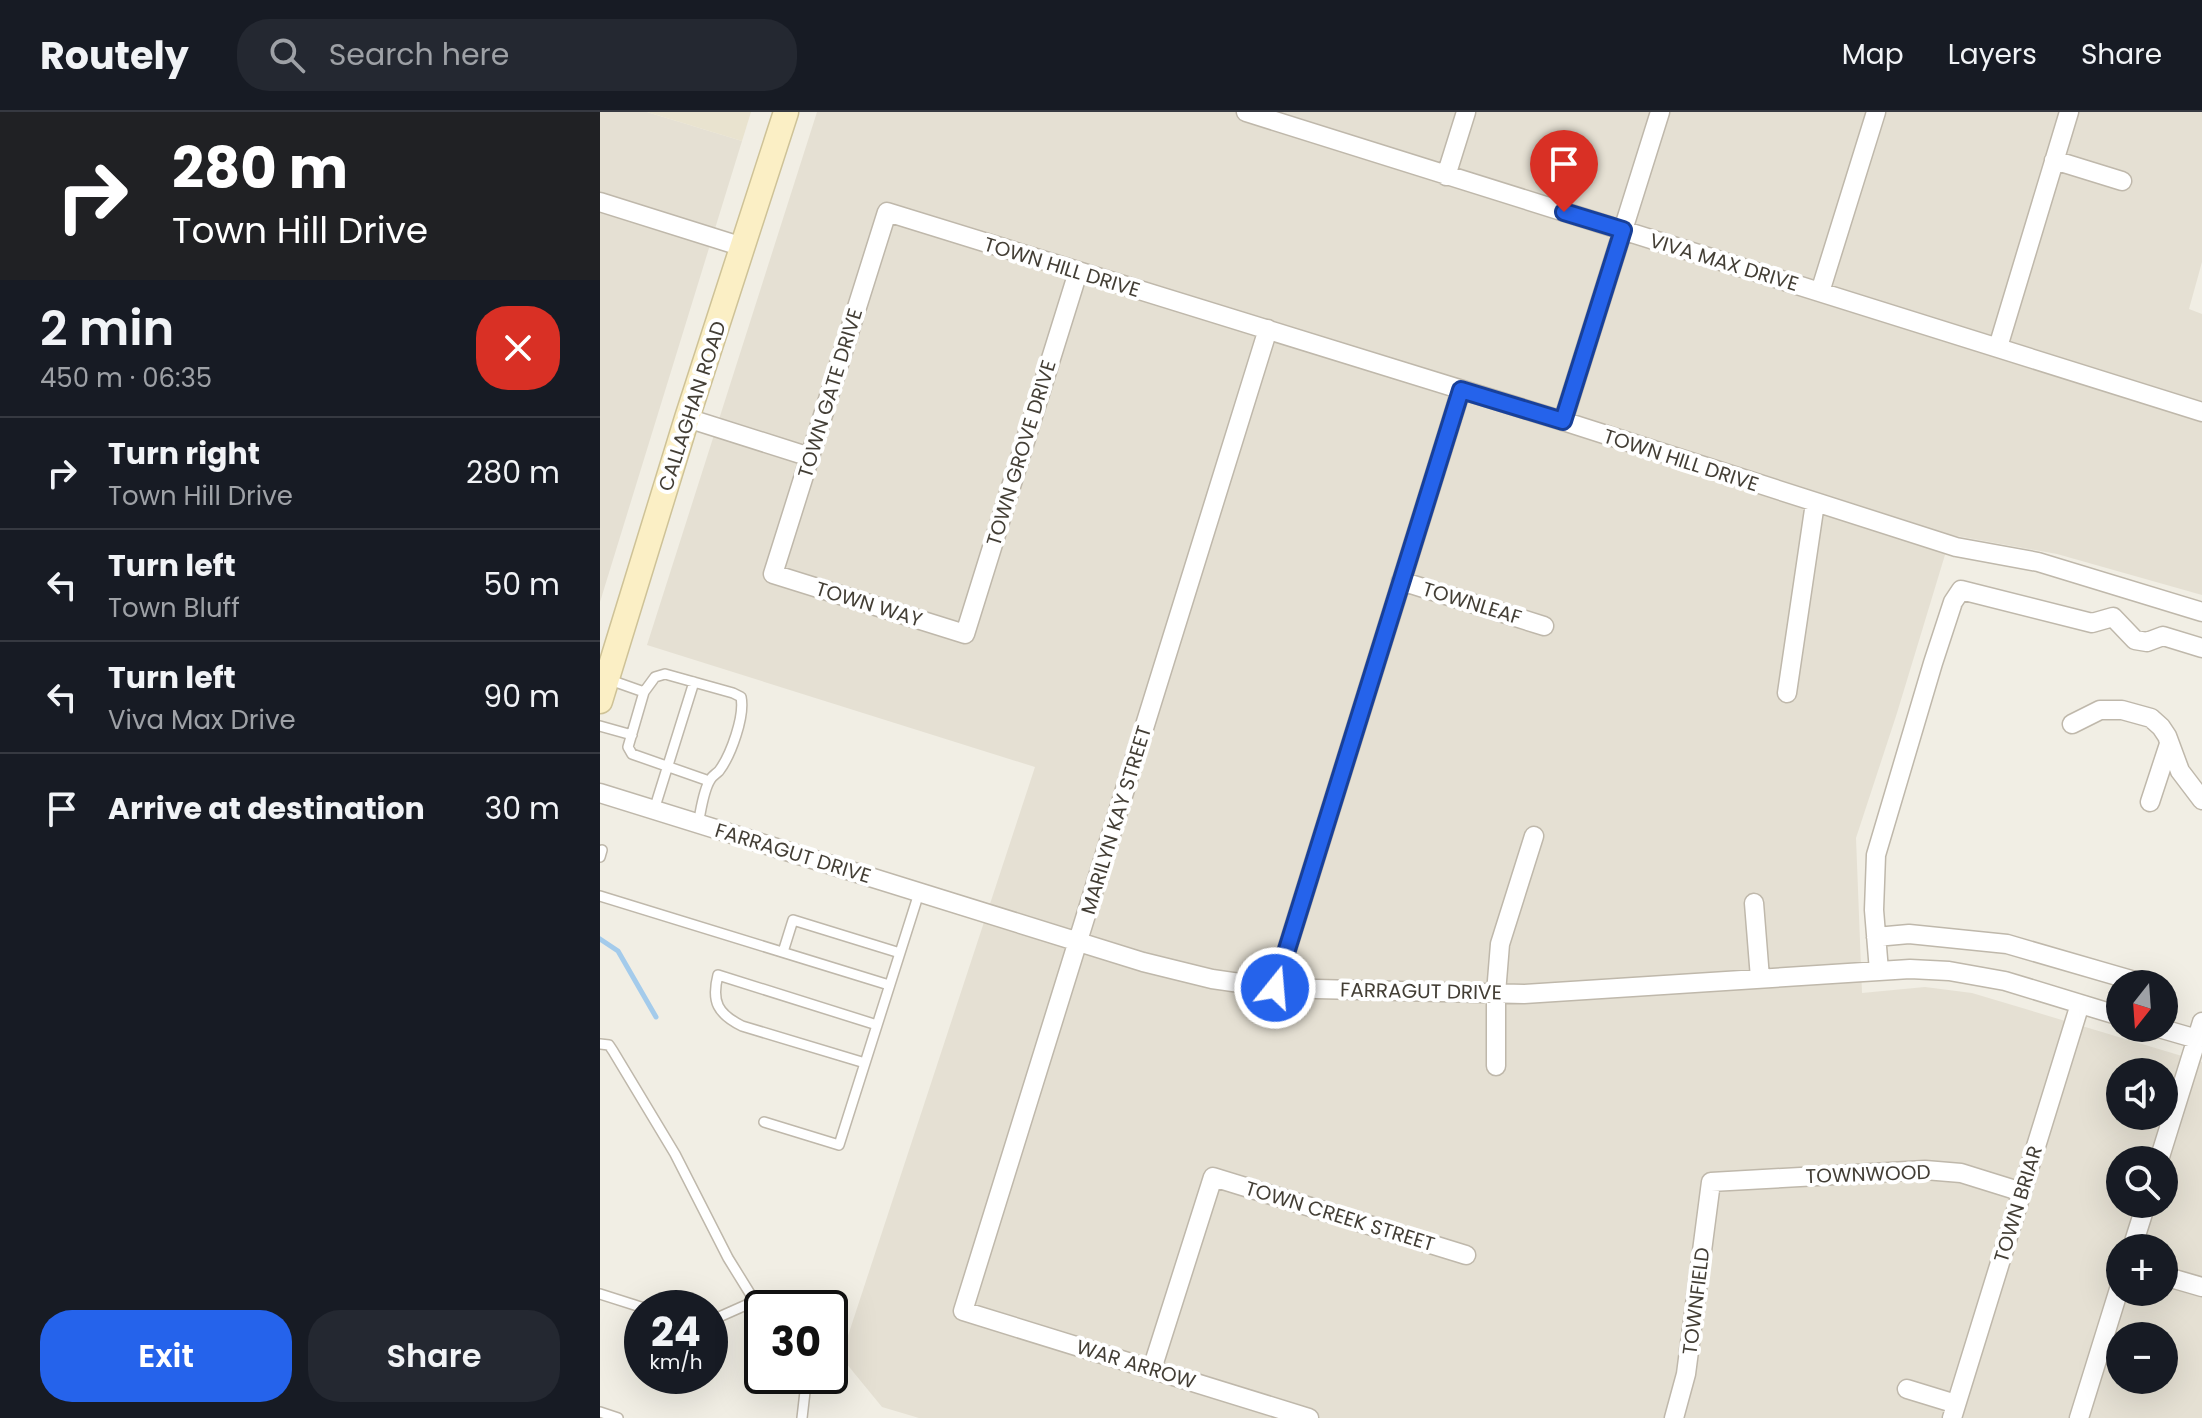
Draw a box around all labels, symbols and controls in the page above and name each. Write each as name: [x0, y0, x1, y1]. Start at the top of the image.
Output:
search box: [237, 19, 797, 91]
text: Routely: [40, 29, 189, 82]
icon: search: [265, 33, 309, 77]
text: Search here: [329, 33, 509, 76]
text: Map: [1842, 35, 1904, 74]
text: Layers: [1948, 35, 2037, 74]
text: Share: [2081, 35, 2162, 74]
text: 280 m: [172, 129, 348, 208]
pin: [1530, 130, 1598, 212]
icon: arrive: [1542, 142, 1586, 186]
icon: right: [40, 144, 144, 248]
text: Town Hill Drive: [172, 205, 428, 256]
street label: VIVA MAX DRIVE: [1646, 226, 1802, 298]
street label: TOWN HILL DRIVE: [981, 230, 1143, 304]
text: 2 min: [40, 295, 174, 362]
street label: TOWN GATE DRIVE: [791, 305, 869, 481]
button: close: [476, 306, 560, 390]
street label: CALLAGHAN ROAD: [651, 317, 733, 495]
street label: TOWN GROVE DRIVE: [979, 357, 1063, 549]
text: 450 m · 06:35: [40, 360, 212, 396]
street label: TOWN HILL DRIVE: [1600, 422, 1762, 498]
text: Turn right: [108, 432, 260, 475]
icon: right: [40, 451, 84, 495]
text: 280 m: [466, 451, 560, 494]
text: Town Hill Drive: [108, 478, 293, 514]
text: Turn left: [108, 544, 236, 587]
icon: left: [40, 563, 84, 607]
text: 50 m: [483, 563, 560, 606]
street label: TOWN WAY: [812, 575, 926, 634]
street label: TOWNLEAF: [1419, 575, 1525, 631]
text: Town Bluff: [108, 590, 240, 626]
text: Turn left: [108, 656, 236, 699]
icon: left: [40, 675, 84, 719]
text: 90 m: [483, 675, 560, 718]
text: Viva Max Drive: [108, 702, 296, 738]
street label: MARILYN KAY STREET: [1074, 722, 1158, 918]
icon: arrive: [40, 787, 84, 831]
text: Arrive at destination: [108, 787, 425, 830]
text: 30 m: [485, 787, 560, 830]
street label: FARRAGUT DRIVE: [712, 816, 874, 890]
position arrow: [1233, 946, 1317, 1030]
north arrow: [2106, 970, 2178, 1042]
map controls: [2106, 970, 2178, 1394]
street label: FARRAGUT DRIVE: [1340, 976, 1502, 1006]
button: sound: [2106, 1058, 2178, 1130]
street label: TOWN BRIAR: [1987, 1142, 2049, 1266]
button: search: [2106, 1146, 2178, 1218]
street label: TOWNWOOD: [1805, 1158, 1931, 1190]
street label: TOWN CREEK STREET: [1242, 1174, 1438, 1258]
button: +: [2106, 1234, 2178, 1306]
street label: TOWNFIELD: [1676, 1246, 1716, 1356]
speed limit sign: 30: [744, 1290, 848, 1394]
text: 24: [651, 1304, 701, 1360]
button: Exit: [40, 1310, 292, 1402]
button: Share: [308, 1310, 560, 1402]
button: −: [2106, 1322, 2178, 1394]
street label: WAR ARROW: [1073, 1333, 1200, 1396]
text: km/h: [649, 1348, 703, 1376]

